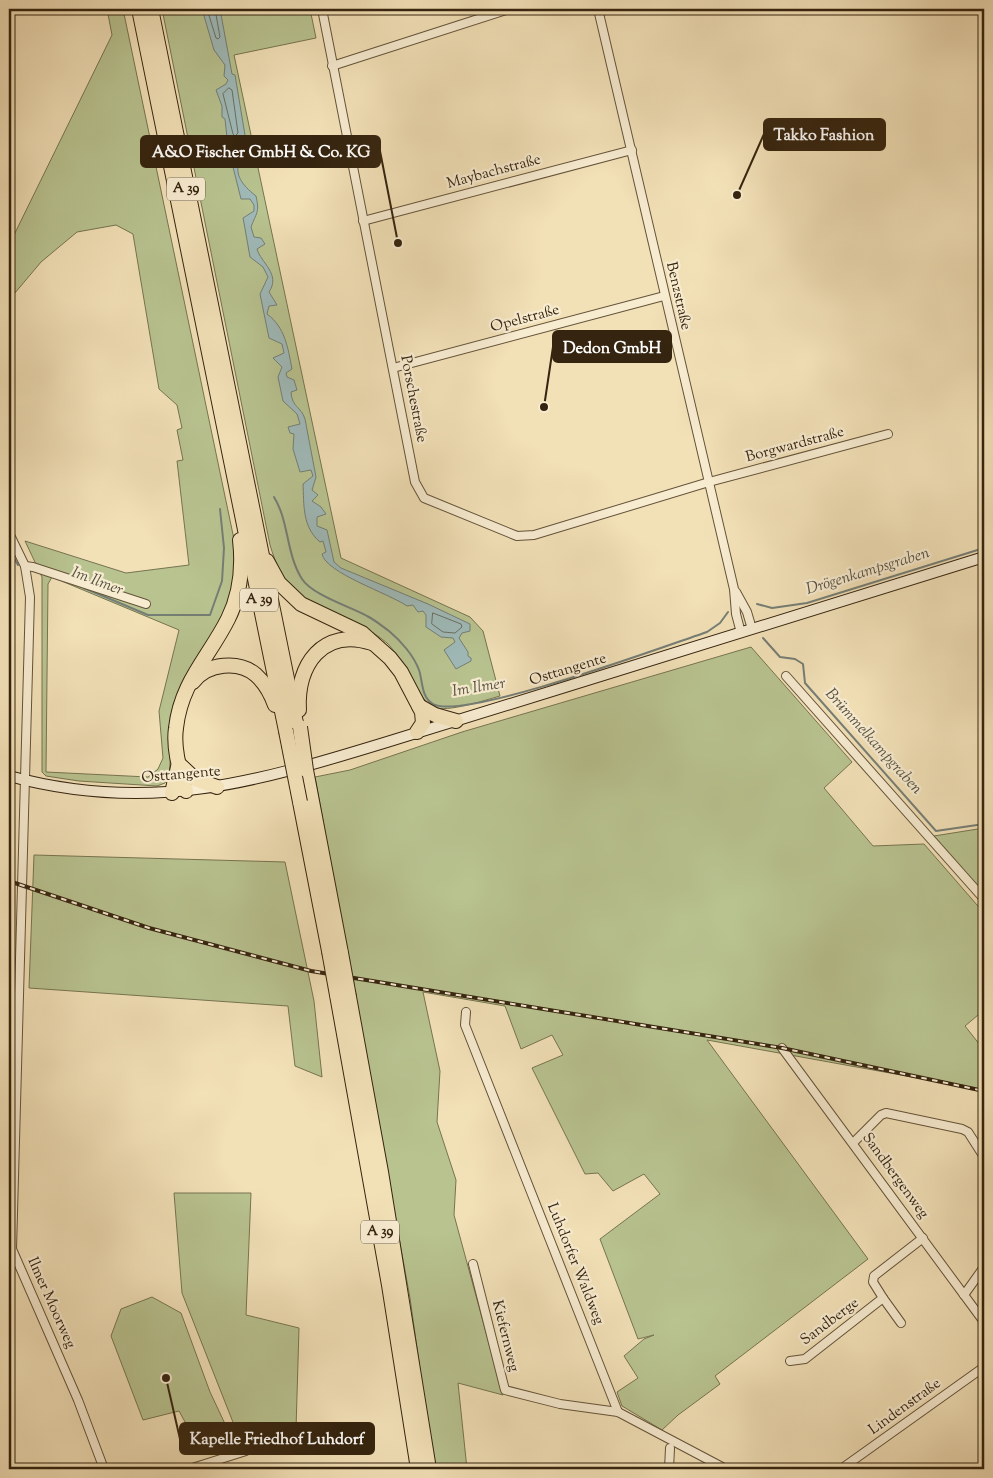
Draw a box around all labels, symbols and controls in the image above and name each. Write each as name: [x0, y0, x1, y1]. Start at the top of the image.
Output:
callout: Takko Fashion: [764, 119, 885, 150]
text: Takko Fashion: [774, 125, 875, 148]
callout: A&O Fischer GmbH & Co. KG: [141, 136, 380, 167]
text: A&O Fischer GmbH & Co. KG: [152, 142, 370, 165]
street label: Maybachstraße: [445, 149, 543, 195]
road number: A 39: [167, 178, 205, 200]
street label: Benzstraße: [660, 260, 696, 332]
street label: Opelstraße: [488, 300, 562, 338]
callout: Dedon GmbH: [553, 331, 671, 362]
text: Dedon GmbH: [563, 338, 661, 361]
street label: Porschestraße: [394, 354, 432, 444]
street label: Borgwardstraße: [743, 422, 847, 468]
water label: Drögenkampsgraben: [803, 542, 933, 602]
water label: Im Ilmer: [68, 562, 126, 602]
road number: A 39: [240, 588, 278, 612]
street label: Osttangente: [527, 648, 609, 692]
water label: Im Ilmer: [451, 672, 508, 704]
water label: Brümmelkampgraben: [819, 684, 927, 801]
street label: Osttangente: [140, 761, 222, 789]
street label: Sandbergenweg: [857, 1129, 933, 1223]
street label: Luhdorfer Waldweg: [541, 1200, 609, 1328]
road number: A 39: [361, 1220, 399, 1244]
street label: Ilmer Moorweg: [22, 1254, 80, 1352]
street label: Sandberge: [796, 1293, 864, 1351]
street label: Kiefernweg: [486, 1298, 524, 1374]
street label: Lindenstraße: [865, 1374, 945, 1440]
callout: Kapelle Friedhof Luhdorf: [180, 1423, 374, 1454]
text: Kapelle Friedhof Luhdorf: [190, 1429, 366, 1452]

